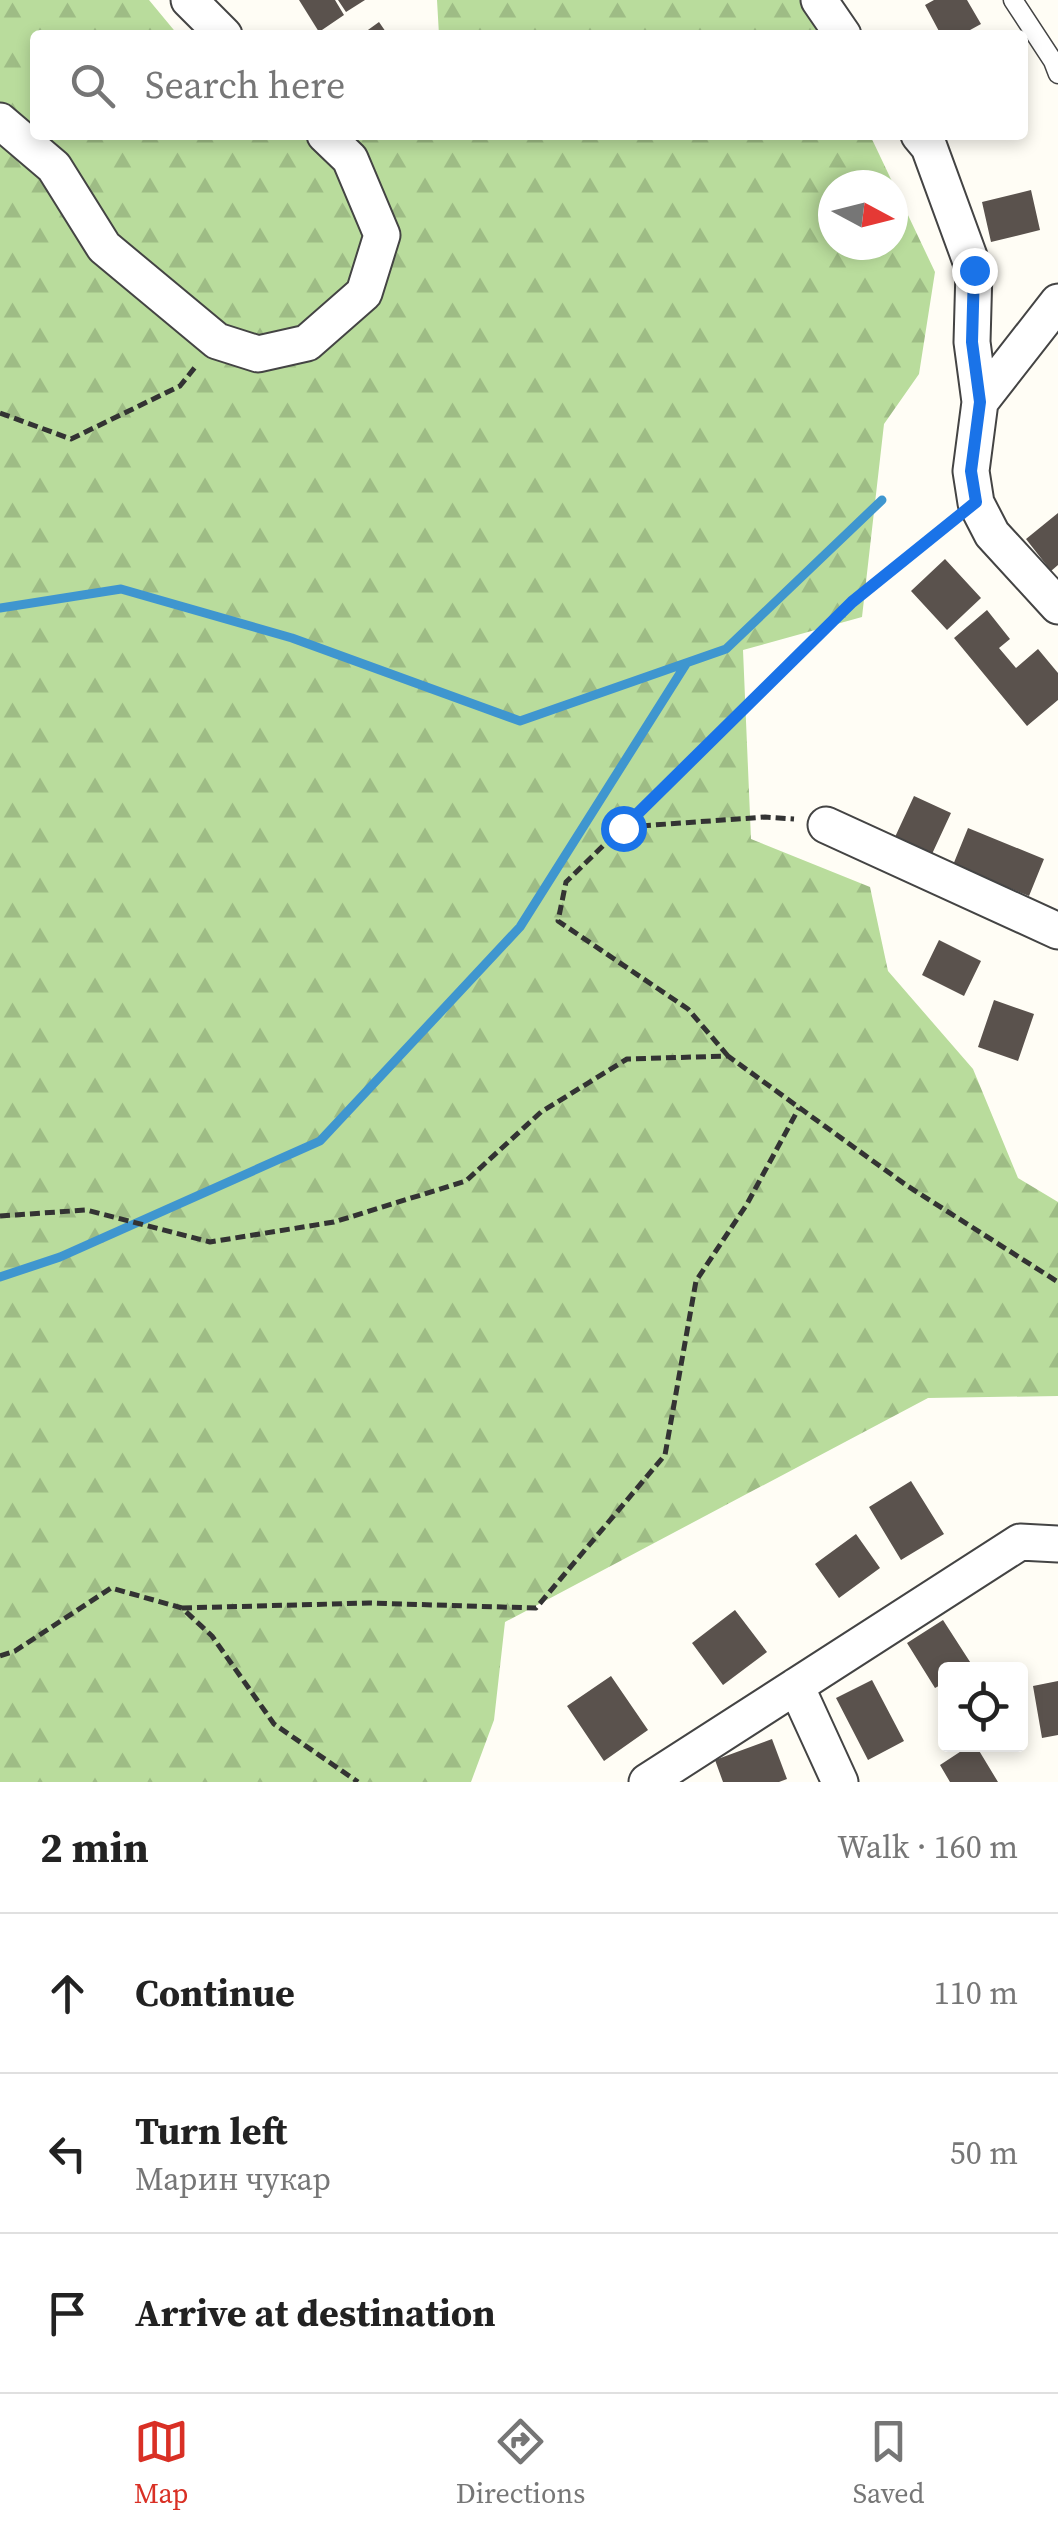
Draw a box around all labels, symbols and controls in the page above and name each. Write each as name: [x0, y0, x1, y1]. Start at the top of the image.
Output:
search box: [30, 30, 1028, 140]
icon: search: [65, 58, 120, 113]
text: Search here: [145, 59, 345, 111]
north arrow: [818, 170, 908, 260]
route end: [952, 248, 998, 294]
route start: [601, 806, 647, 852]
map controls: [938, 1662, 1028, 1752]
button: locate: [938, 1662, 1028, 1752]
text: 2 min: [40, 1818, 149, 1876]
text: Walk · 160 m: [837, 1825, 1018, 1869]
icon: ahead: [40, 1966, 95, 2021]
text: Continue: [135, 1967, 295, 2019]
text: 110 m: [934, 1971, 1018, 2015]
text: Turn left: [135, 2105, 287, 2157]
icon: left: [40, 2126, 95, 2181]
text: 50 m: [950, 2131, 1018, 2175]
text: Марин чукар: [135, 2157, 331, 2201]
icon: arrive: [40, 2286, 95, 2341]
text: Arrive at destination: [135, 2287, 496, 2339]
tab: Map: [134, 2414, 189, 2512]
tab: Directions: [456, 2414, 585, 2512]
tab: Saved: [853, 2414, 924, 2512]

